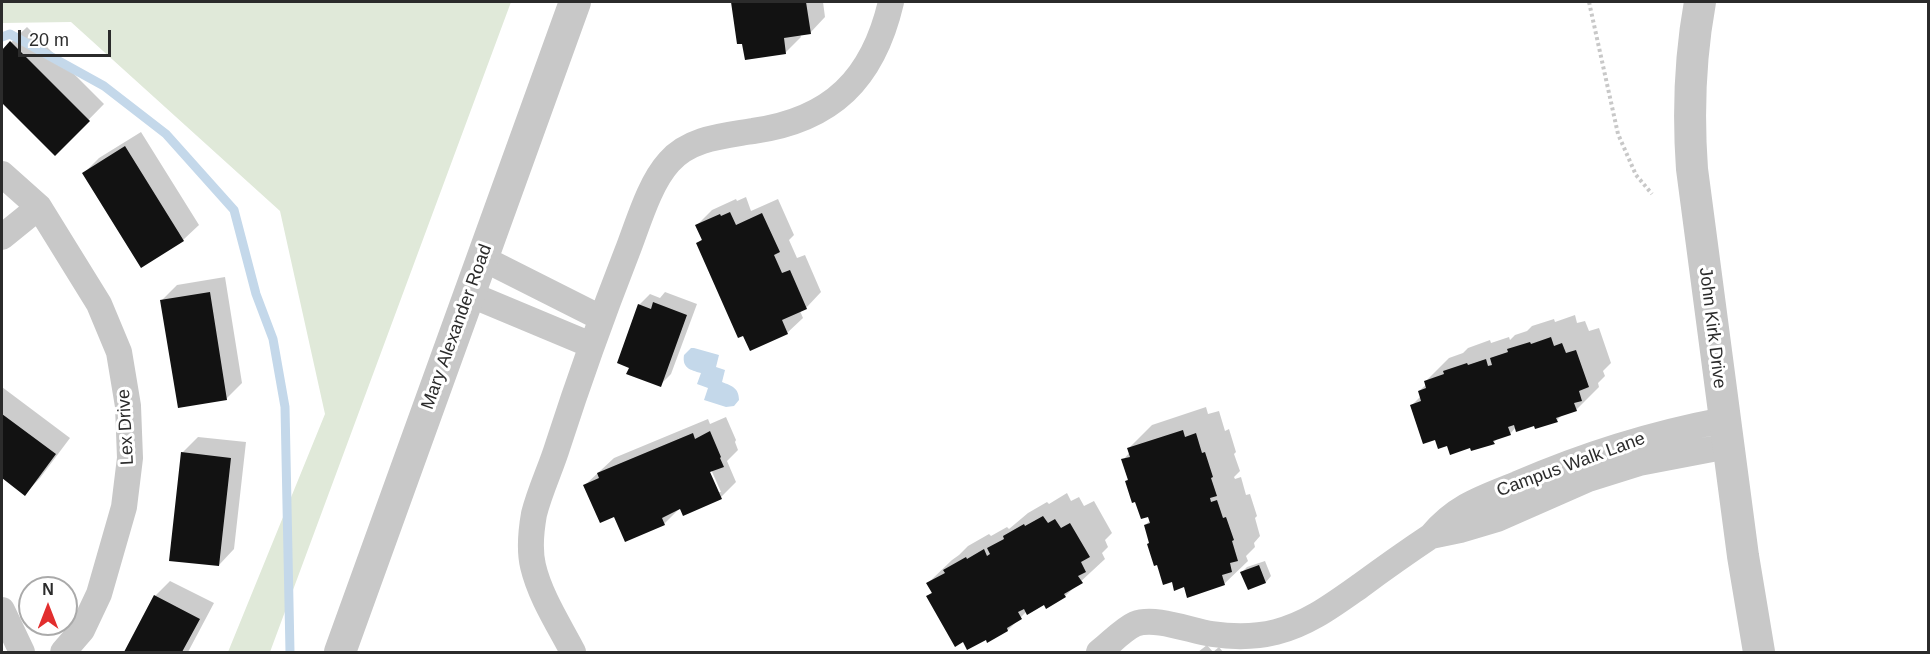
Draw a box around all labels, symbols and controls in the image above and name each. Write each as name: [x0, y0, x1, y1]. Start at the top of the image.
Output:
scale bar: [21, 18, 114, 56]
text: 20 m: [29, 30, 69, 50]
street label: Mary Alexander Road: [417, 242, 497, 412]
street label: John Kirk Drive: [1694, 266, 1730, 390]
street label: Lex Drive: [113, 388, 139, 466]
street label: Campus Walk Lane: [1494, 428, 1648, 502]
north arrow: [18, 576, 78, 636]
text: N: [42, 581, 54, 598]

